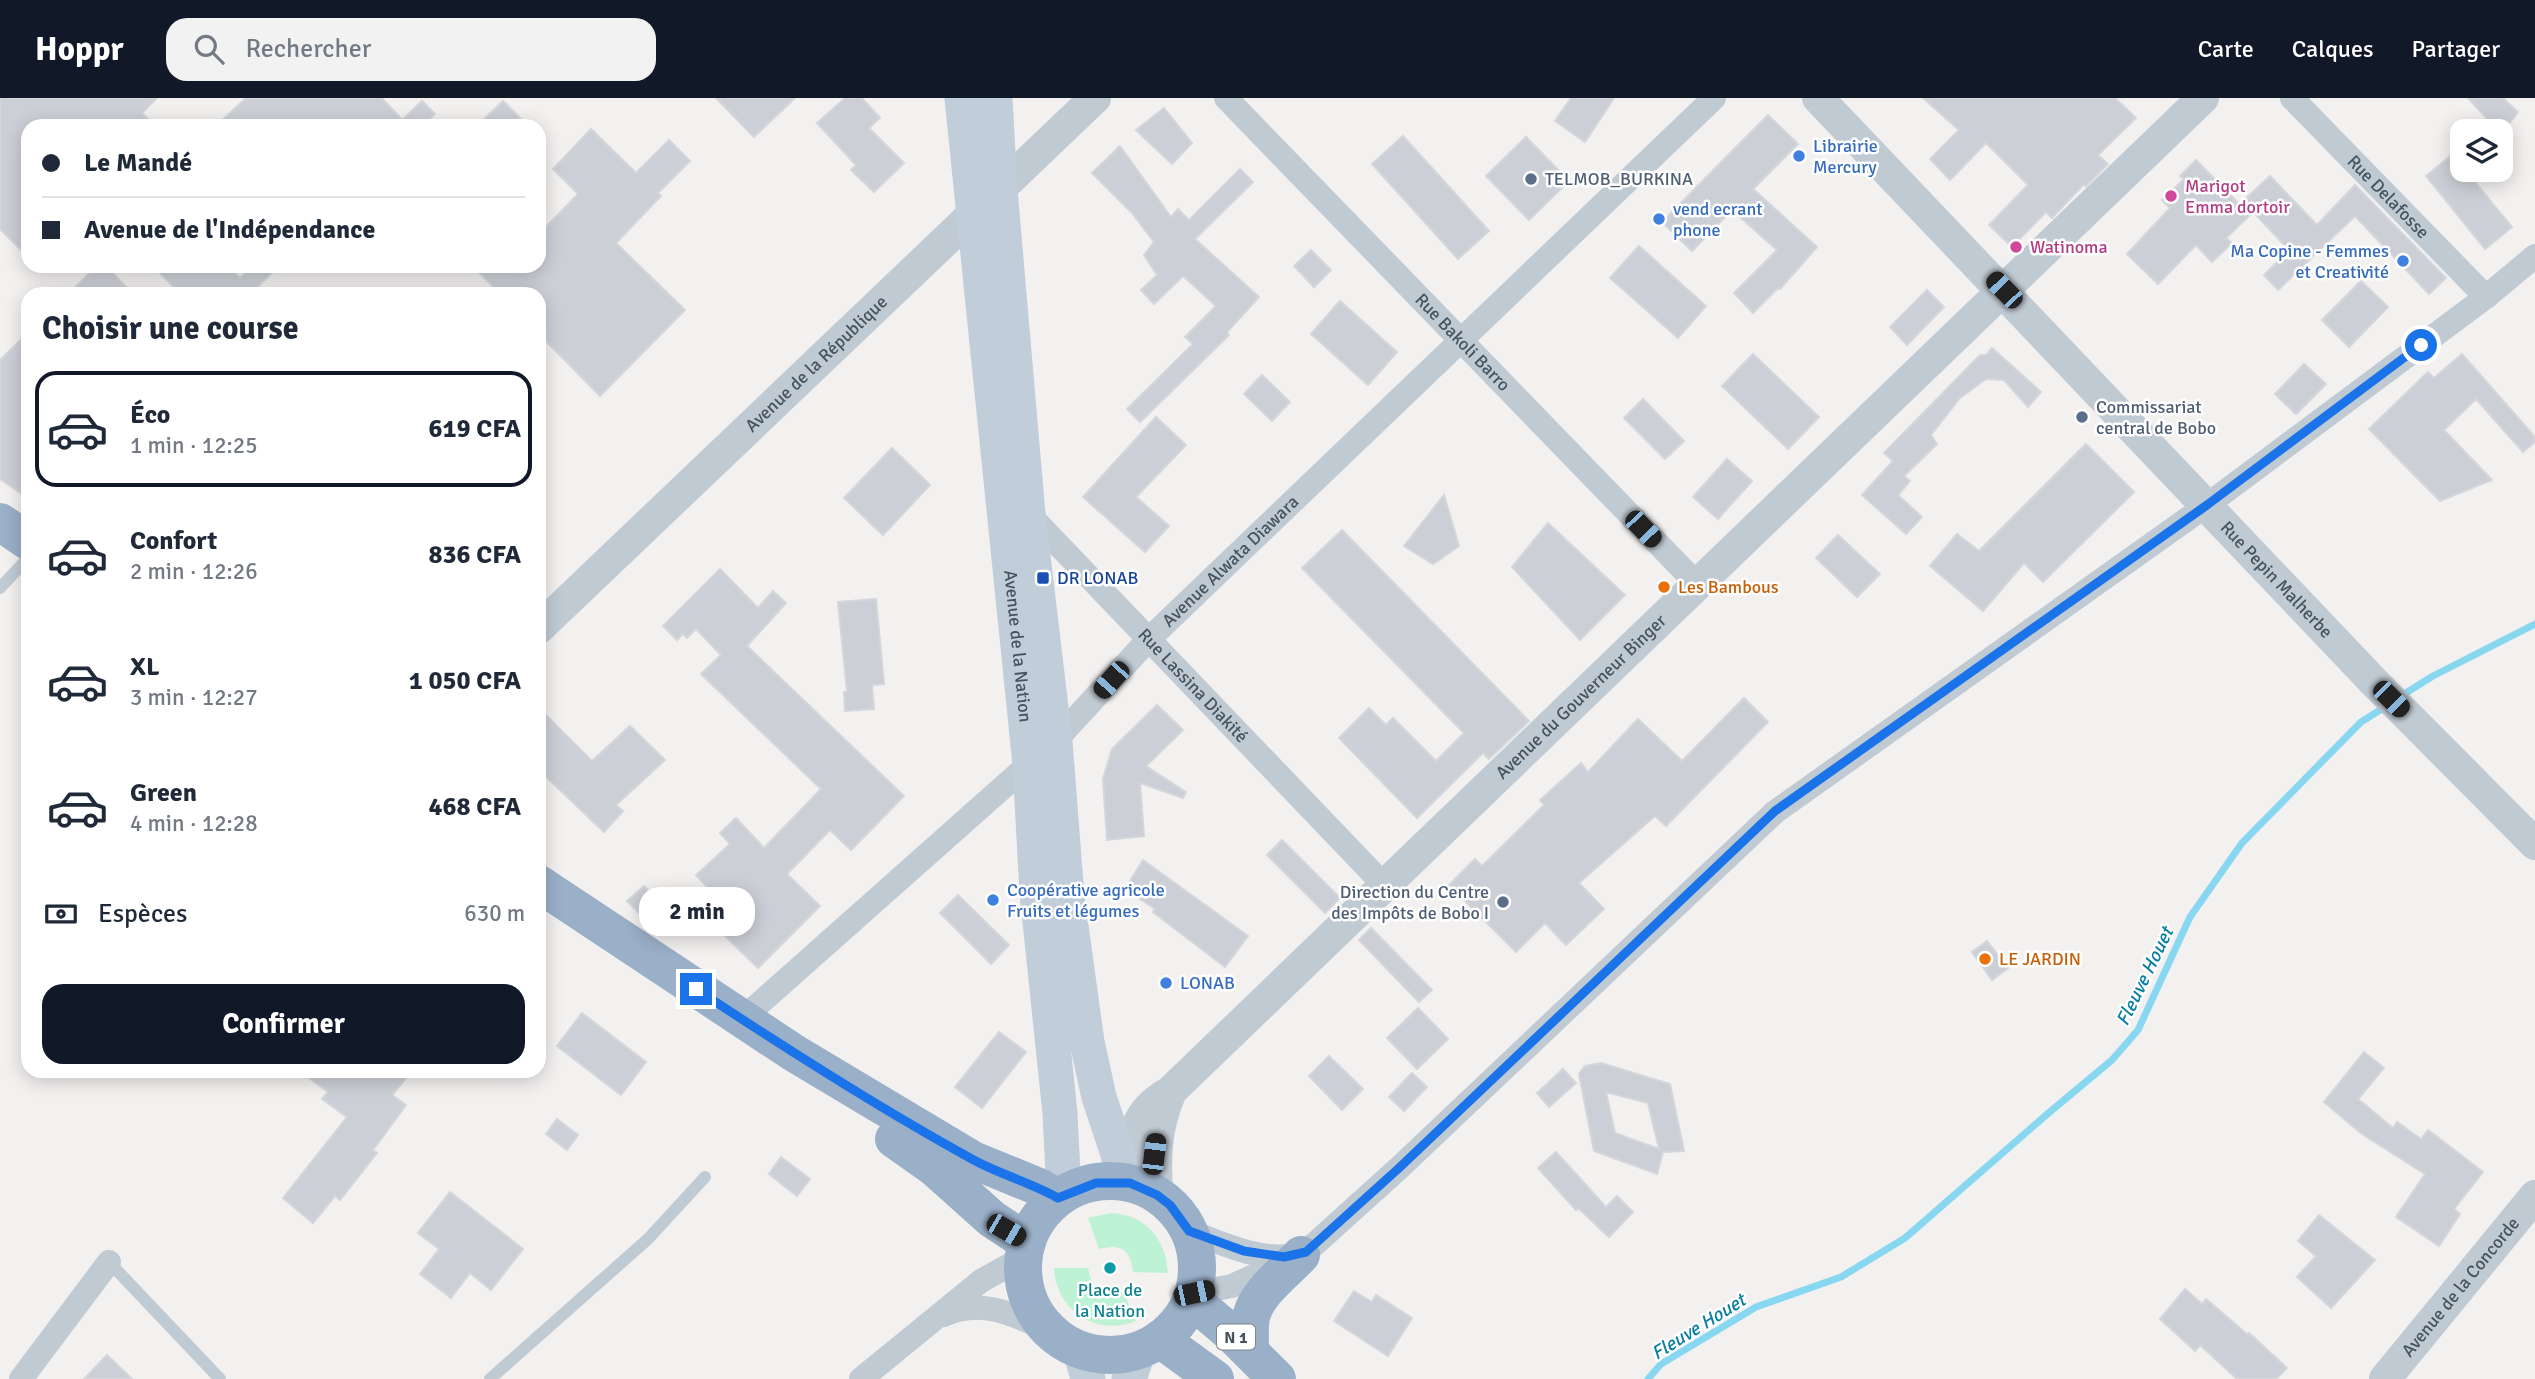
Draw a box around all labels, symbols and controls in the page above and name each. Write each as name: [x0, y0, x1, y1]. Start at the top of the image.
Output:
search box: [166, 18, 656, 81]
text: Hoppr: [35, 29, 124, 70]
icon: search: [190, 30, 228, 68]
text: Rechercher: [246, 33, 371, 65]
text: Carte: [2198, 34, 2254, 64]
text: Calques: [2292, 34, 2373, 64]
text: Partager: [2411, 34, 2500, 64]
map controls: [2450, 119, 2513, 182]
button: layers: [2450, 119, 2513, 182]
place label: Librairie Mercury: [1813, 135, 1878, 178]
text: Le Mandé: [84, 147, 192, 179]
marker: Librairie Mercury: [1791, 148, 1807, 164]
street label: Rue Delafosse: [2343, 150, 2434, 243]
place label: TELMOB_BURKINA: [1545, 168, 1693, 190]
marker: TELMOB_BURKINA: [1523, 171, 1539, 187]
place label: Marigot Emma dortoir: [2185, 175, 2290, 218]
marker: Marigot Emma dortoir: [2163, 188, 2179, 204]
place label: vend ecrant phone: [1673, 198, 1763, 241]
marker: vend ecrant phone: [1651, 211, 1667, 227]
text: Avenue de l'Indépendance: [84, 214, 375, 246]
place label: Watinoma: [2030, 236, 2108, 258]
marker: Watinoma: [2008, 239, 2024, 255]
place label: Ma Copine - Femmes et Creativité: [2230, 240, 2389, 283]
marker: Ma Copine - Femmes et Creativité: [2395, 253, 2411, 269]
car: [1982, 268, 2027, 312]
street label: Rue Bakoli Barro: [1410, 289, 1515, 396]
street label: Avenue de la République: [741, 291, 892, 437]
text: Choisir une course: [42, 309, 299, 348]
route start: [2405, 329, 2437, 361]
place label: Commissariat central de Bobo: [2096, 396, 2216, 439]
icon: car: [46, 398, 109, 461]
text: Éco: [130, 399, 170, 431]
marker: Commissariat central de Bobo: [2074, 409, 2090, 425]
text: 619 CFA: [429, 413, 521, 445]
text: 1 min · 12:25: [130, 431, 258, 460]
street label: Avenue Alwata Diawara: [1158, 491, 1303, 632]
car: [1621, 507, 1666, 551]
street label: Rue Pepin Malherbe: [2216, 517, 2337, 643]
icon: car: [46, 524, 109, 587]
text: Confort: [130, 525, 217, 557]
text: 836 CFA: [429, 539, 521, 571]
text: 2 min · 12:26: [130, 557, 258, 586]
place label: DR LONAB: [1057, 567, 1138, 589]
street label: Avenue de la Nation: [999, 569, 1037, 723]
marker: DR LONAB: [1035, 570, 1051, 586]
place label: Les Bambous: [1678, 576, 1779, 598]
marker: Les Bambous: [1656, 579, 1672, 595]
street label: Avenue du Gouverneur Binger: [1491, 609, 1671, 784]
street label: Rue Lassina Diakité: [1133, 624, 1253, 747]
icon: car: [46, 650, 109, 713]
text: XL: [130, 651, 160, 683]
car: [1090, 657, 1133, 703]
text: 1 050 CFA: [409, 665, 521, 697]
car: [2369, 677, 2414, 721]
text: 3 min · 12:27: [130, 683, 258, 712]
icon: car: [46, 776, 109, 839]
text: Green: [130, 777, 197, 809]
text: 468 CFA: [429, 791, 521, 823]
text: 4 min · 12:28: [130, 809, 258, 838]
place label: Coopérative agricole Fruits et légumes: [1007, 879, 1165, 922]
place label: Direction du Centre des Impôts de Bobo I: [1331, 881, 1489, 924]
callout: 2 min: [638, 888, 754, 936]
marker: Coopérative agricole Fruits et légumes: [985, 892, 1001, 908]
marker: Direction du Centre des Impôts de Bobo I: [1495, 894, 1511, 910]
icon: cash: [42, 895, 80, 933]
text: 2 min: [669, 897, 725, 926]
text: Espèces: [98, 898, 187, 930]
text: 630 m: [464, 899, 525, 928]
water label: Fleuve Houet: [2111, 921, 2180, 1030]
place label: LE JARDIN: [1999, 948, 2081, 970]
marker: LE JARDIN: [1977, 951, 1993, 967]
place label: LONAB: [1180, 972, 1235, 994]
route end: [680, 973, 712, 1005]
marker: LONAB: [1158, 975, 1174, 991]
button: Confirmer: [42, 984, 525, 1064]
car: [1142, 1132, 1167, 1176]
car: [983, 1210, 1030, 1250]
street label: Avenue de la Concorde: [2397, 1213, 2524, 1361]
marker: Place de la Nation: [1102, 1260, 1118, 1276]
car: [1172, 1278, 1217, 1308]
place label: Place de la Nation: [1075, 1279, 1145, 1322]
water label: Fleuve Houet: [1647, 1287, 1752, 1365]
road number: N 1: [1217, 1324, 1255, 1350]

